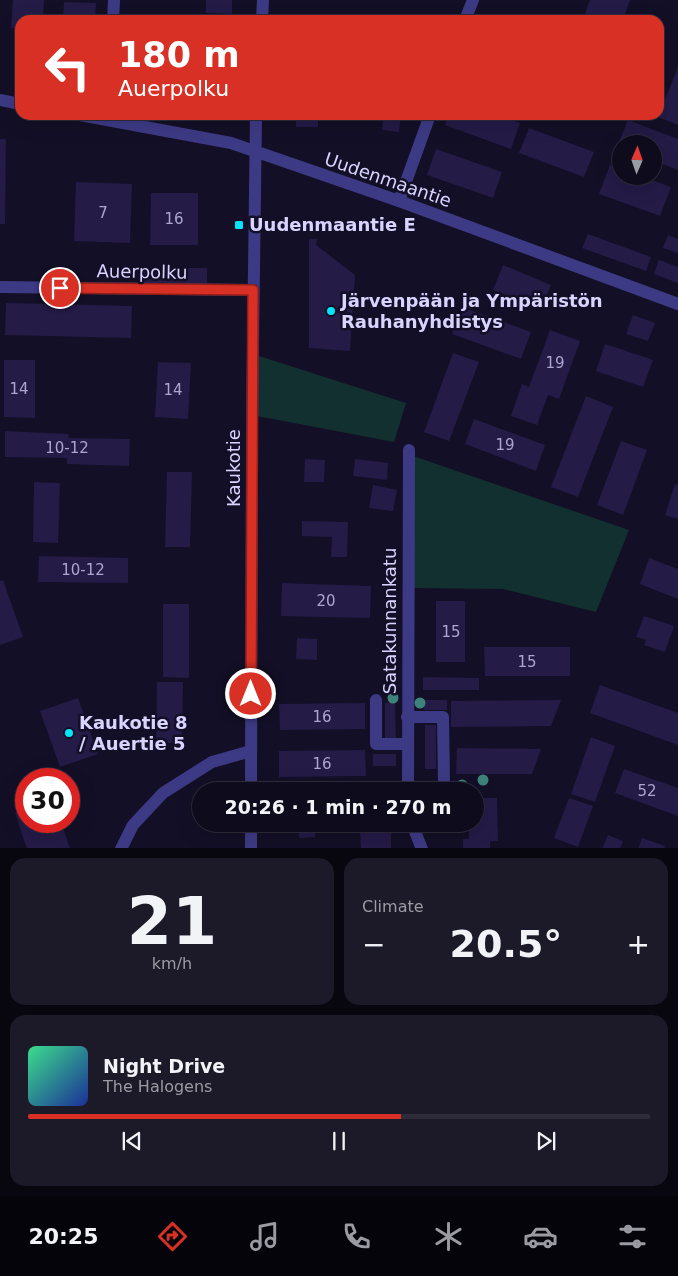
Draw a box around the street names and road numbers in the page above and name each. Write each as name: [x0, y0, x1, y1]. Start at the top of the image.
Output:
street label: Uudenmaantie: [322, 148, 454, 211]
street label: Auerpolku: [96, 260, 188, 283]
street label: Kaukotie: [223, 429, 244, 507]
street label: Satakunnankatu: [379, 548, 400, 694]

